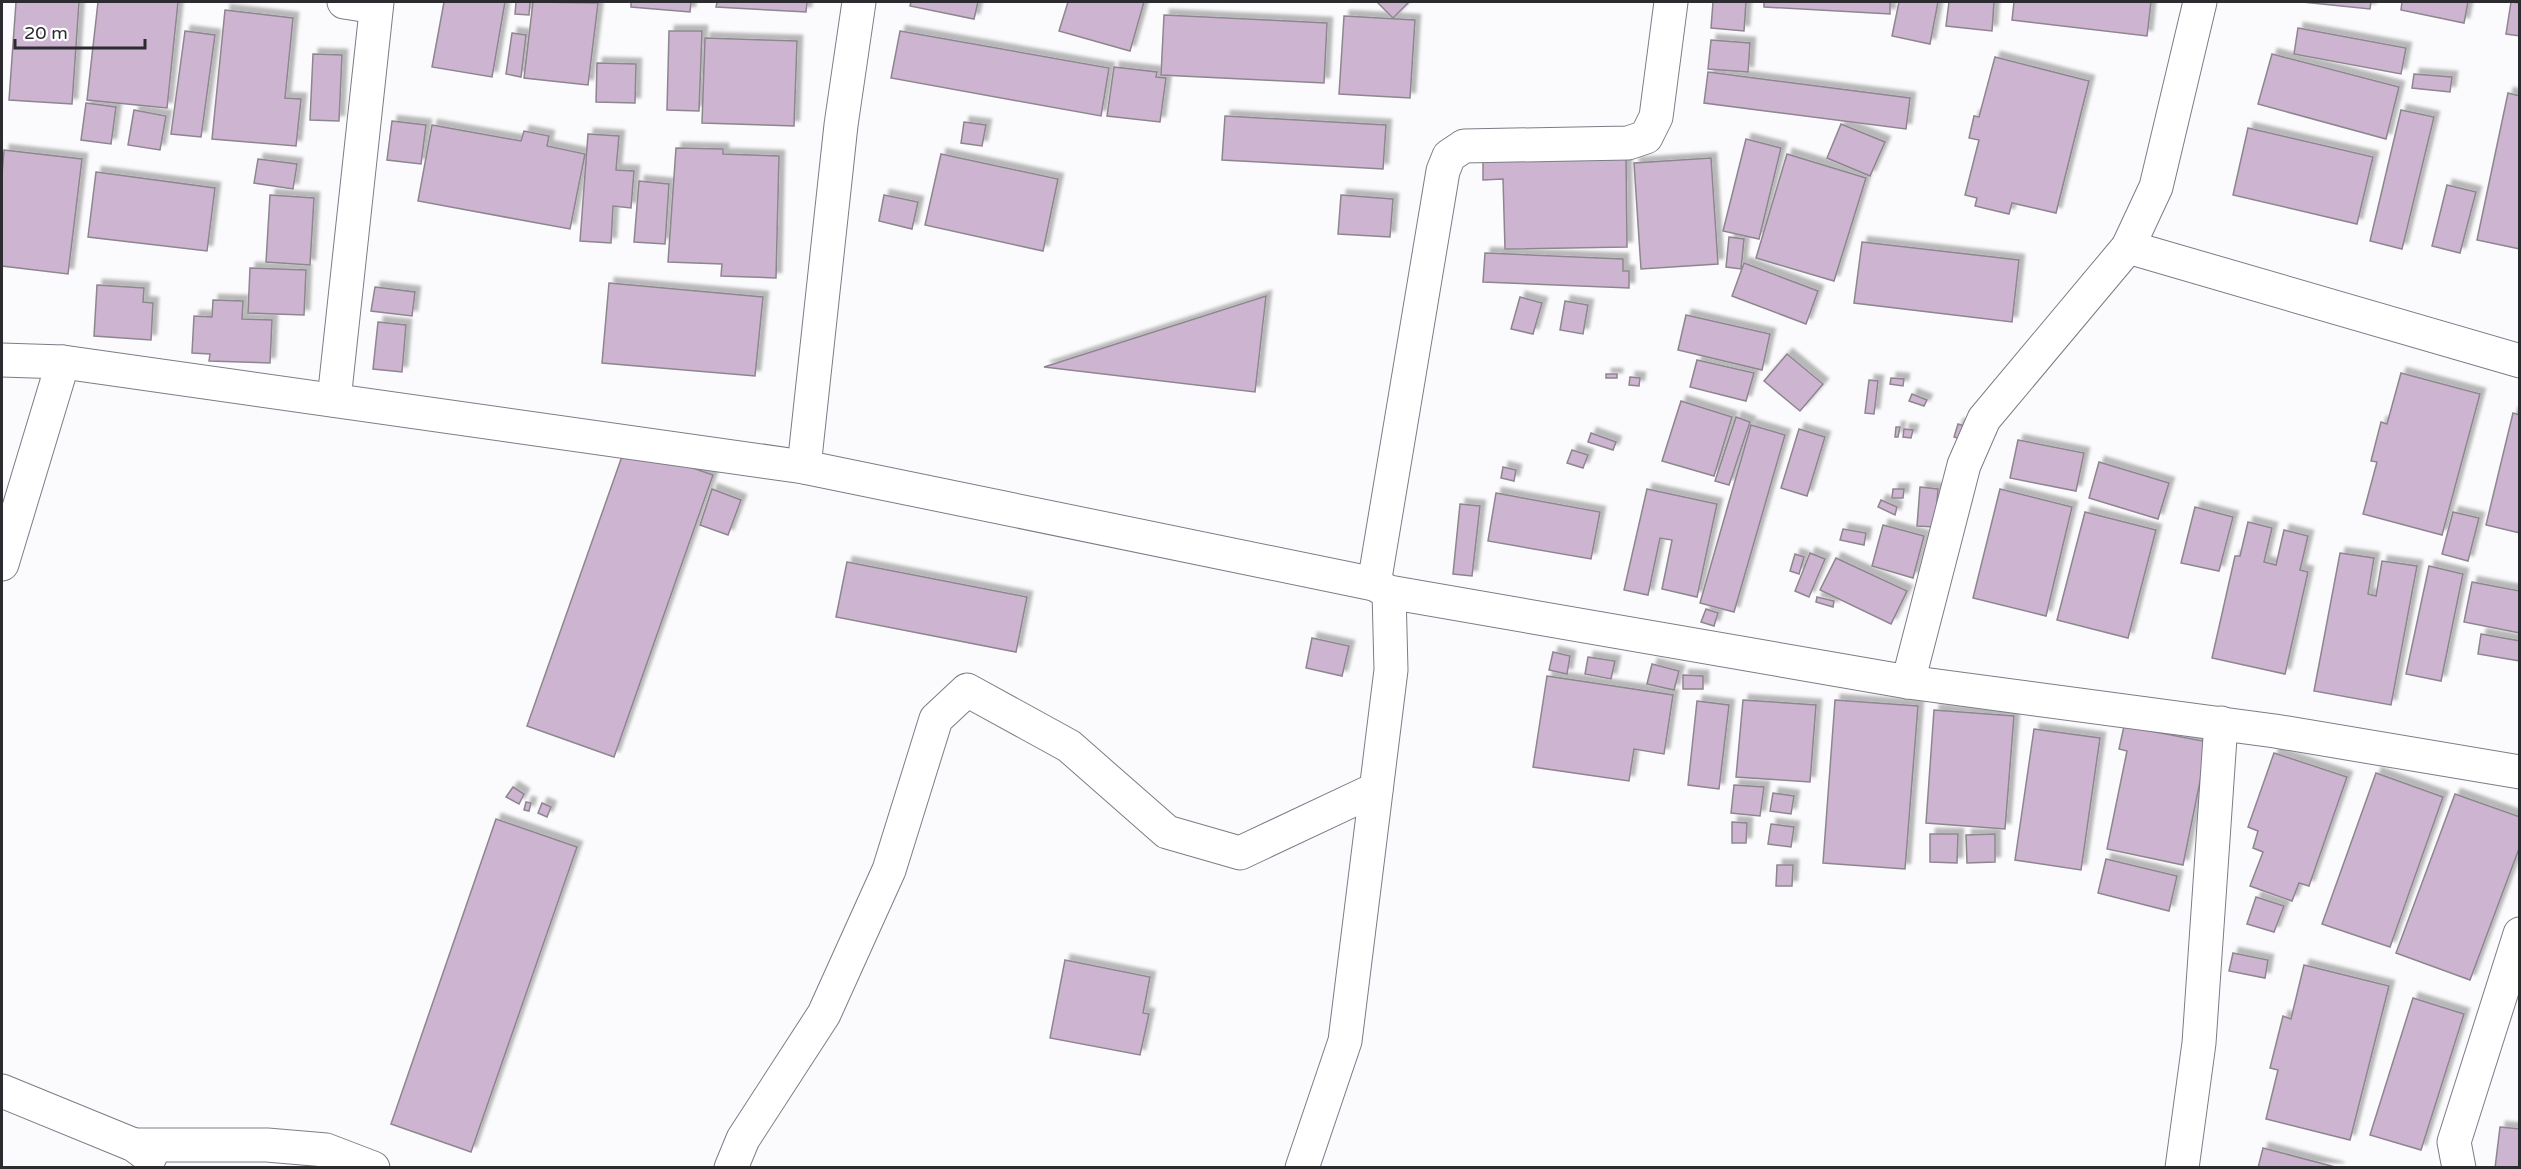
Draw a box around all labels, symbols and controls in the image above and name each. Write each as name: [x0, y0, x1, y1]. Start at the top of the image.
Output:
scale bar: [15, 12, 146, 50]
text: 20 m: [24, 22, 68, 44]

